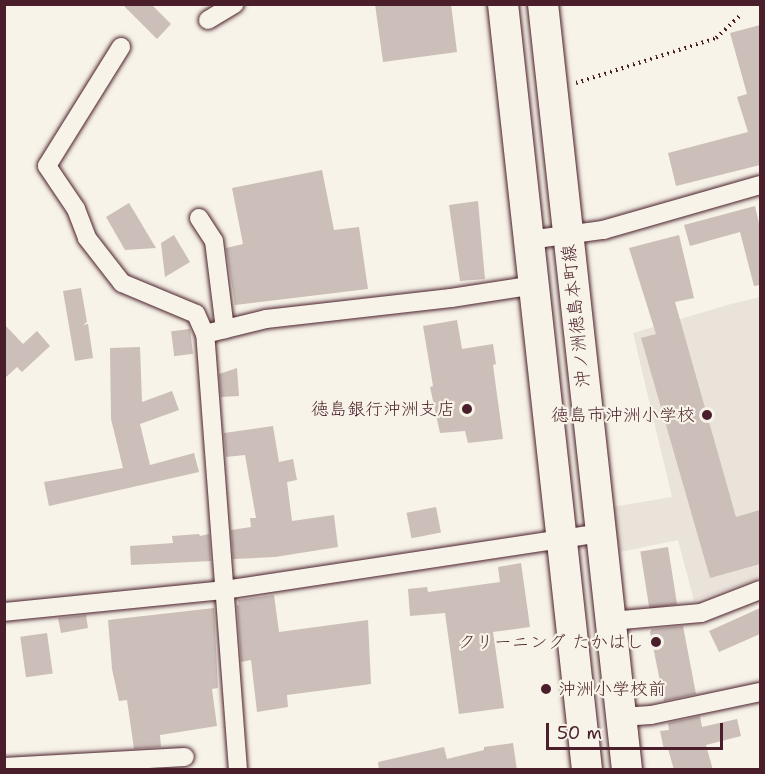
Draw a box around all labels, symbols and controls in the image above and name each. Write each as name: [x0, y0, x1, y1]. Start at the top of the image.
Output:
street label: 沖ノ洲徳島本町線: [558, 243, 594, 389]
place label: 徳島銀行沖洲支店: [311, 398, 455, 420]
marker: 徳島銀行沖洲支店: [460, 402, 474, 416]
place label: 徳島市沖洲小学校: [551, 404, 695, 426]
marker: 徳島市沖洲小学校: [700, 408, 714, 422]
place label: クリーニング たかはし: [458, 631, 644, 653]
marker: クリーニング たかはし: [649, 635, 663, 649]
place label: 沖洲小学校前: [558, 678, 666, 700]
marker: 沖洲小学校前: [539, 682, 553, 696]
scale bar: [549, 711, 726, 749]
text: 50 m: [557, 721, 602, 745]

